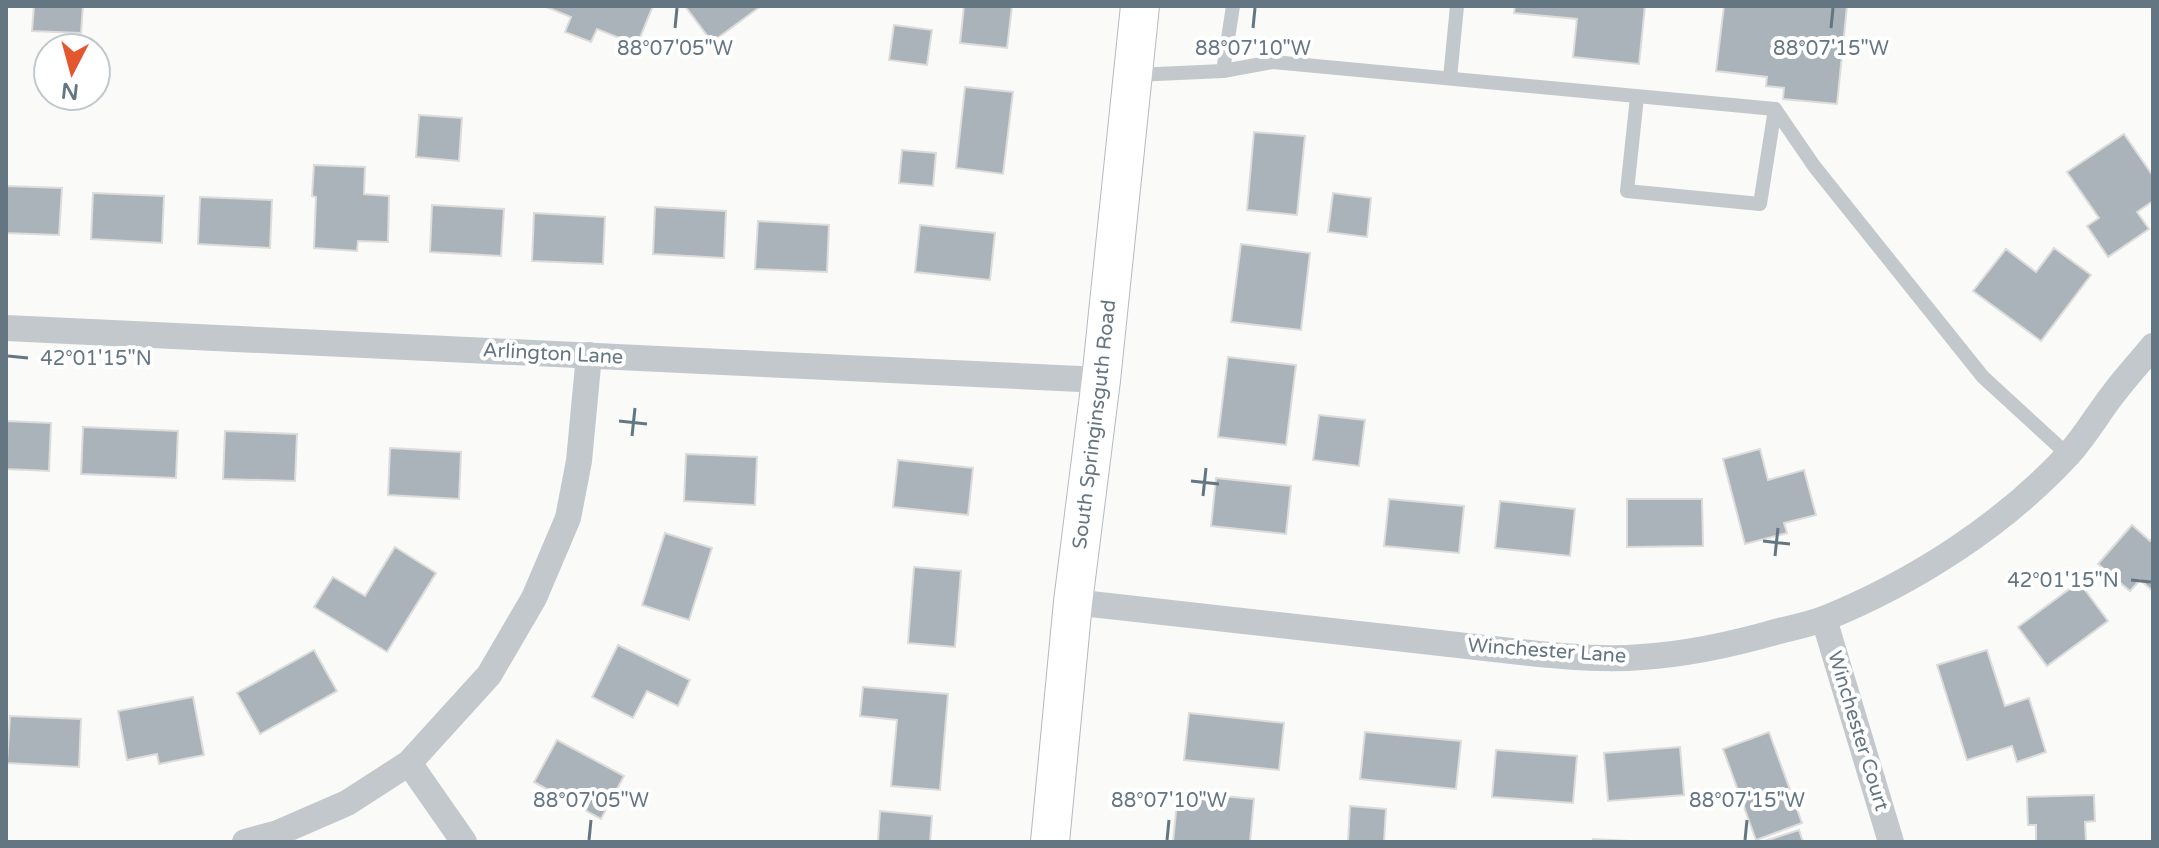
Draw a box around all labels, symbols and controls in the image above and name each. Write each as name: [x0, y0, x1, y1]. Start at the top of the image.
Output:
north arrow: [32, 32, 112, 112]
text: 88°07'05"W: [617, 37, 733, 61]
text: 88°07'10"W: [1195, 37, 1311, 61]
text: 88°07'15"W: [1773, 37, 1889, 61]
text: N: [60, 77, 80, 105]
street label: South Springinsguth Road: [1068, 299, 1121, 550]
street label: Arlington Lane: [482, 338, 624, 370]
text: 42°01'15"N: [40, 347, 152, 371]
text: 42°01'15"N: [2007, 569, 2119, 593]
street label: Winchester Lane: [1467, 633, 1627, 669]
street label: Winchester Court: [1822, 648, 1894, 814]
text: 88°07'05"W: [533, 789, 649, 813]
text: 88°07'10"W: [1111, 789, 1227, 813]
text: 88°07'15"W: [1689, 789, 1805, 813]

